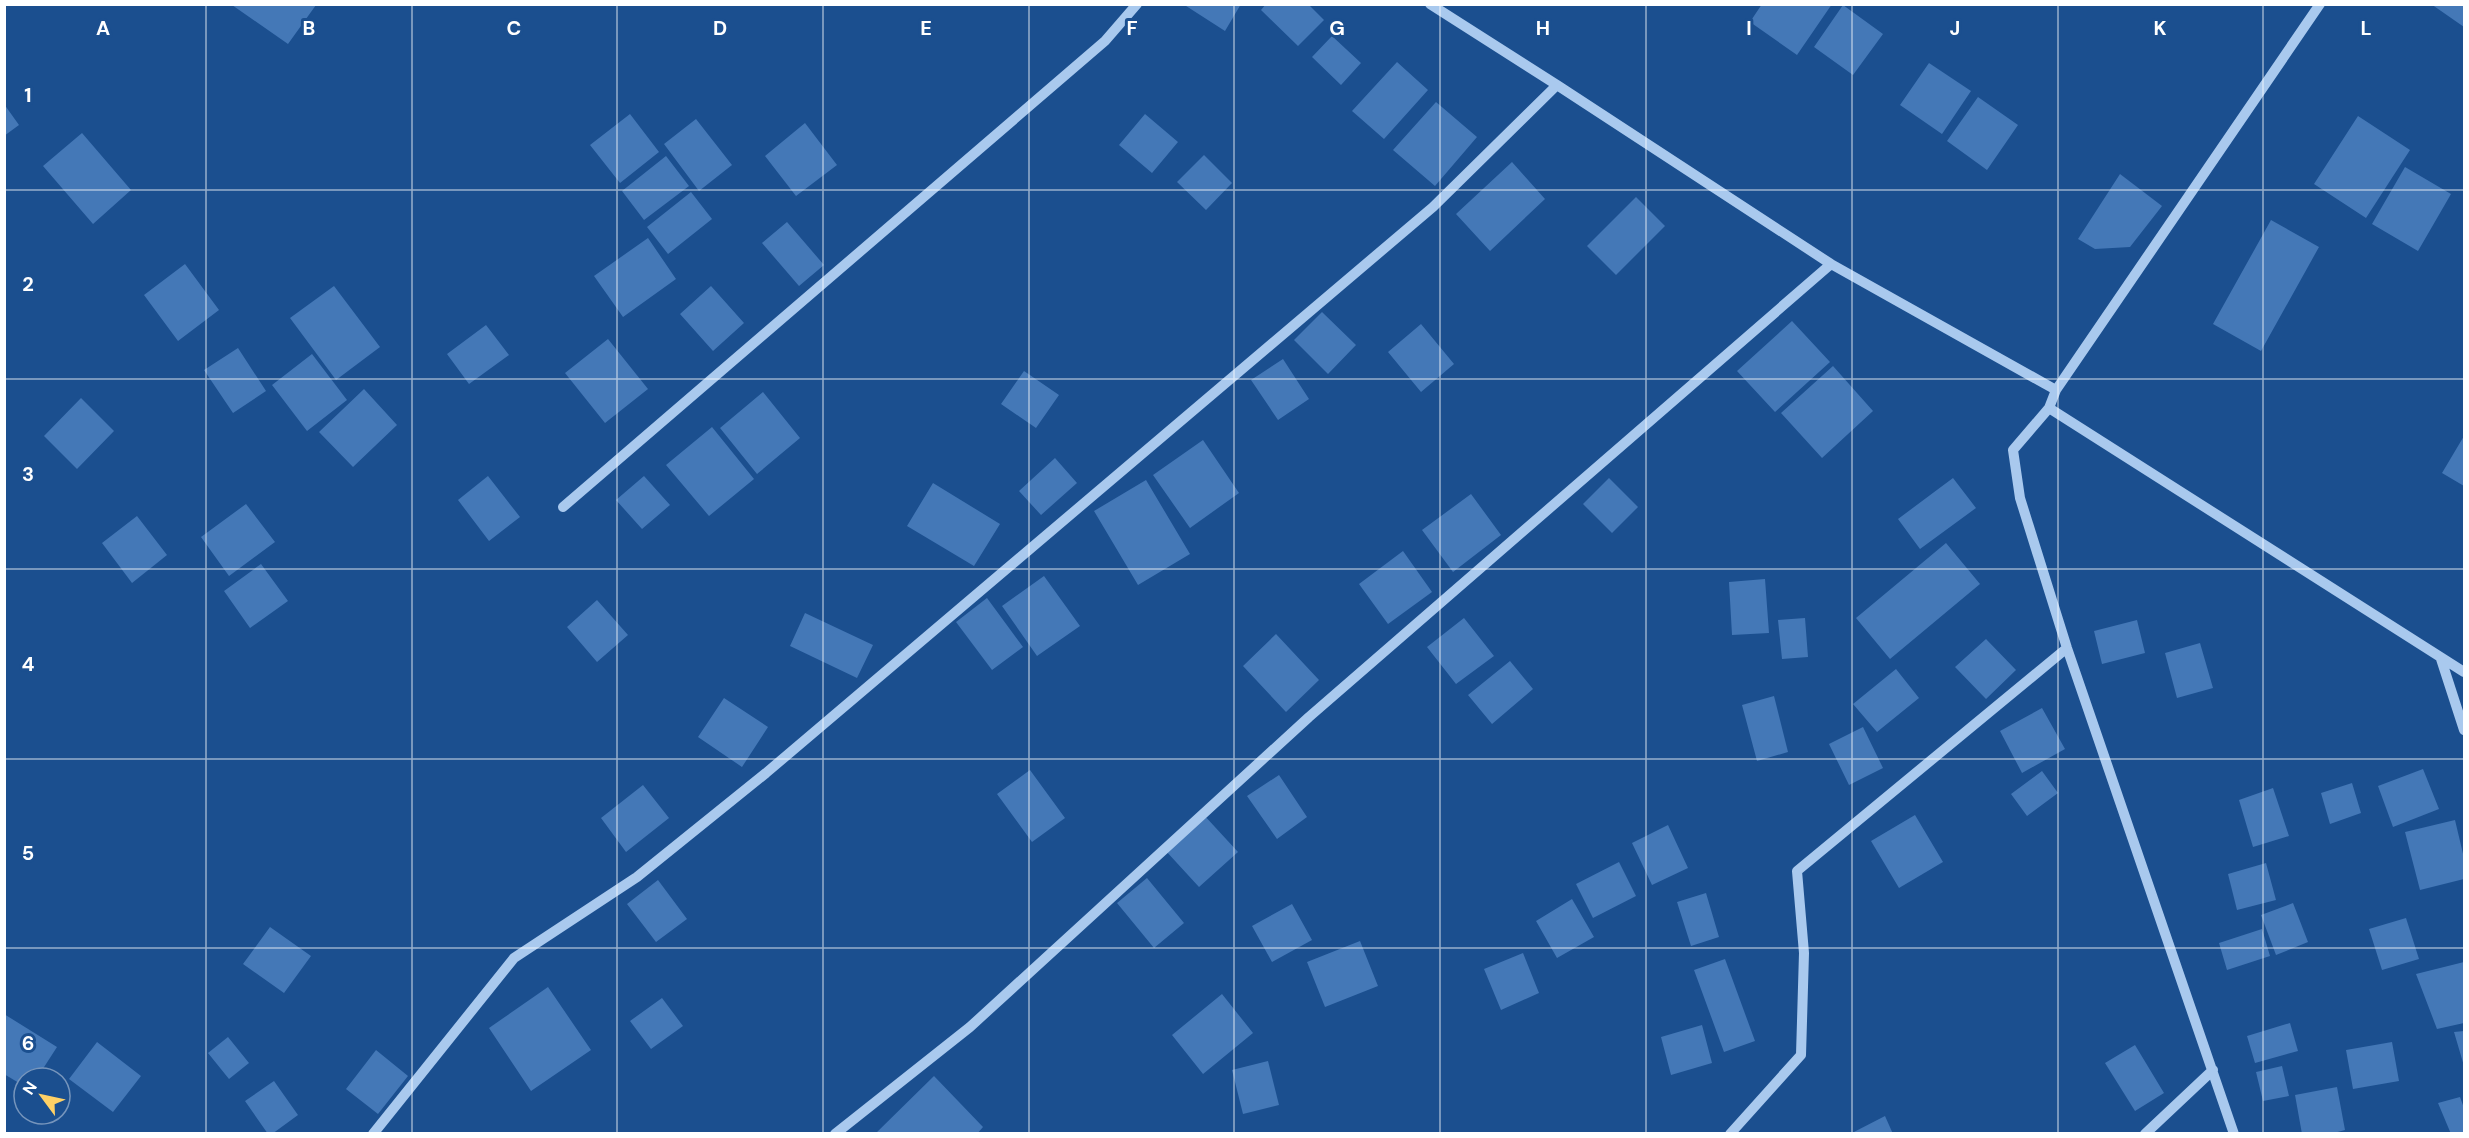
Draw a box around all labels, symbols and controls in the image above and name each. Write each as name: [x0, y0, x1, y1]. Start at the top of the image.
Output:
text: A: [96, 15, 110, 41]
text: B: [303, 15, 315, 41]
text: C: [507, 15, 521, 41]
text: D: [713, 15, 727, 41]
text: E: [920, 15, 932, 41]
text: F: [1126, 15, 1138, 41]
text: G: [1329, 15, 1345, 41]
text: H: [1536, 15, 1550, 41]
text: I: [1746, 15, 1752, 41]
text: J: [1950, 15, 1960, 41]
text: K: [2153, 15, 2167, 41]
text: L: [2360, 15, 2372, 41]
text: 1: [24, 82, 32, 108]
text: 2: [22, 271, 34, 297]
text: 3: [22, 461, 34, 487]
text: 4: [22, 651, 35, 677]
text: 5: [22, 840, 34, 866]
text: 6: [22, 1030, 34, 1056]
north arrow: [12, 1066, 72, 1126]
text: N: [18, 1077, 42, 1099]

